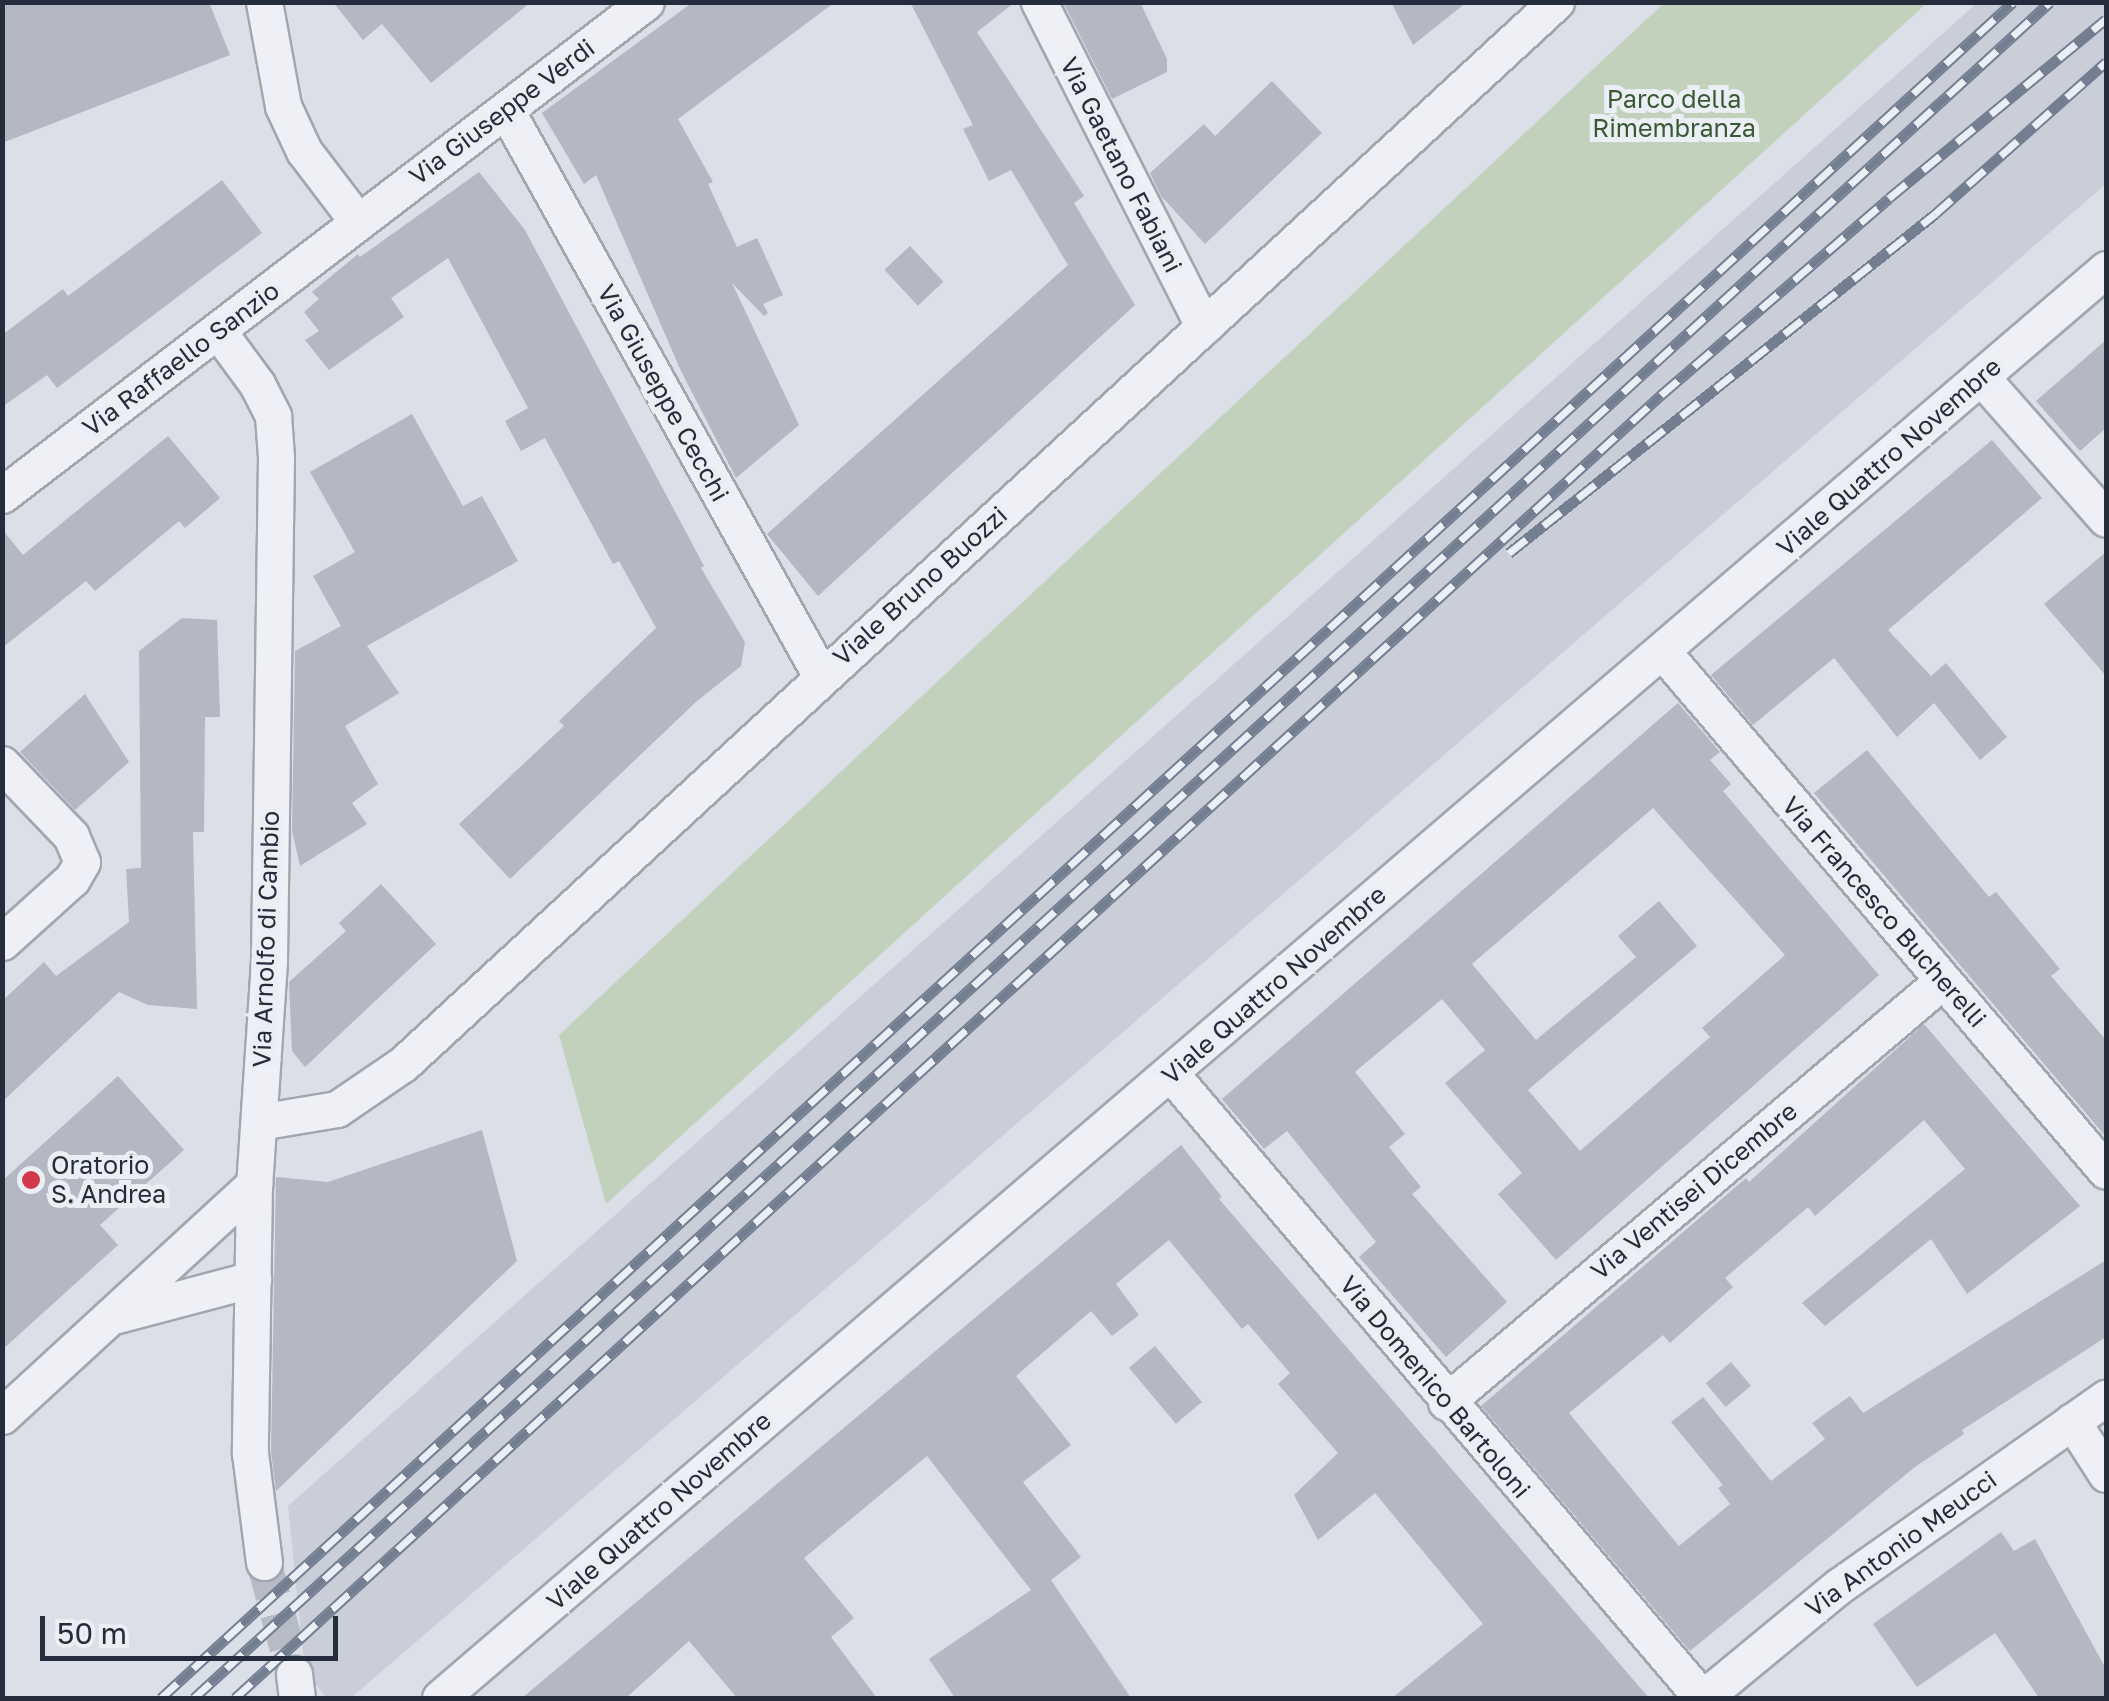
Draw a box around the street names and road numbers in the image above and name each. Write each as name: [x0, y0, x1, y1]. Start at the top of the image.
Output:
street label: Via Giuseppe Verdi: [404, 33, 600, 191]
street label: Via Gaetano Fabiani: [1054, 52, 1188, 278]
street label: Via Raffaello Sanzio: [77, 275, 285, 443]
street label: Via Giuseppe Cecchi: [591, 279, 735, 507]
street label: Viale Quattro Novembre: [1771, 352, 2007, 562]
street label: Viale Bruno Buozzi: [827, 500, 1013, 672]
street label: Via Francesco Bucherelli: [1776, 790, 1992, 1034]
street label: Via Arnolfo di Cambio: [247, 810, 285, 1068]
street label: Viale Quattro Novembre: [1156, 880, 1392, 1090]
street label: Via Ventisei Dicembre: [1585, 1096, 1803, 1286]
street label: Via Domenico Bartoloni: [1333, 1270, 1537, 1504]
street label: Viale Quattro Novembre: [541, 1406, 777, 1616]
street label: Via Antonio Meucci: [1800, 1465, 2002, 1623]

